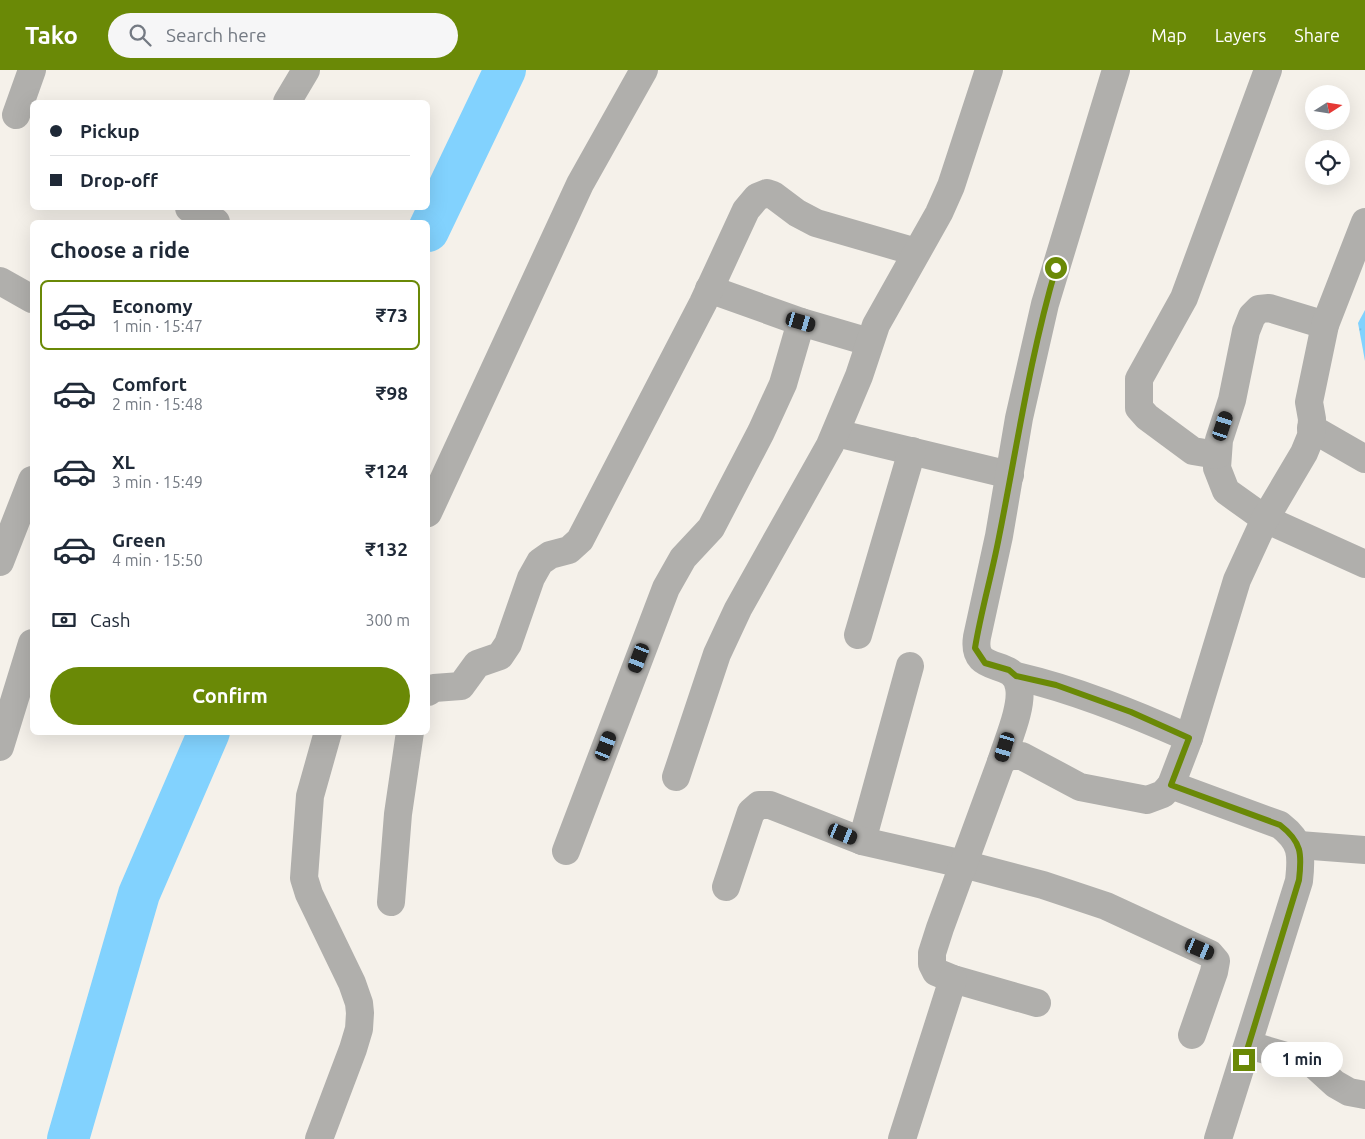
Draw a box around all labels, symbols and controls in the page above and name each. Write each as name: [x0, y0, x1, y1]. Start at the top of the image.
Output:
search box: [108, 13, 458, 58]
icon: search: [126, 21, 154, 49]
text: Tako: [25, 22, 78, 49]
text: Search here: [166, 24, 266, 46]
text: Map: [1151, 25, 1187, 45]
text: Layers: [1215, 25, 1266, 45]
text: Share: [1294, 25, 1340, 45]
north arrow: [1305, 85, 1350, 130]
map controls: [1305, 85, 1350, 185]
text: Pickup: [80, 120, 140, 142]
button: locate: [1305, 140, 1350, 185]
text: Drop-off: [80, 169, 158, 191]
text: Choose a ride: [50, 237, 190, 262]
route start: [1045, 257, 1067, 279]
icon: car: [52, 293, 97, 338]
text: Economy: [112, 295, 193, 317]
text: ₹73: [376, 304, 408, 326]
car: [784, 311, 817, 333]
text: 1 min · 15:47: [112, 317, 203, 335]
icon: car: [52, 371, 97, 416]
text: Comfort: [112, 373, 187, 395]
text: ₹98: [376, 382, 408, 404]
text: 2 min · 15:48: [112, 395, 203, 413]
car: [1211, 409, 1234, 443]
icon: car: [52, 449, 97, 494]
text: XL: [112, 451, 135, 473]
text: ₹124: [365, 460, 408, 482]
text: 3 min · 15:49: [112, 473, 203, 491]
icon: car: [52, 527, 97, 572]
text: Green: [112, 529, 166, 551]
text: ₹132: [365, 538, 408, 560]
text: 4 min · 15:50: [112, 551, 203, 569]
icon: cash: [50, 606, 78, 634]
text: Cash: [90, 609, 131, 631]
text: 300 m: [365, 611, 410, 629]
car: [626, 641, 651, 675]
button: Confirm: [50, 667, 410, 725]
car: [593, 729, 618, 763]
car: [993, 730, 1016, 764]
car: [826, 821, 859, 847]
car: [1183, 936, 1216, 962]
callout: 1 min: [1262, 1042, 1344, 1078]
route end: [1233, 1049, 1255, 1071]
text: 1 min: [1282, 1050, 1322, 1068]

